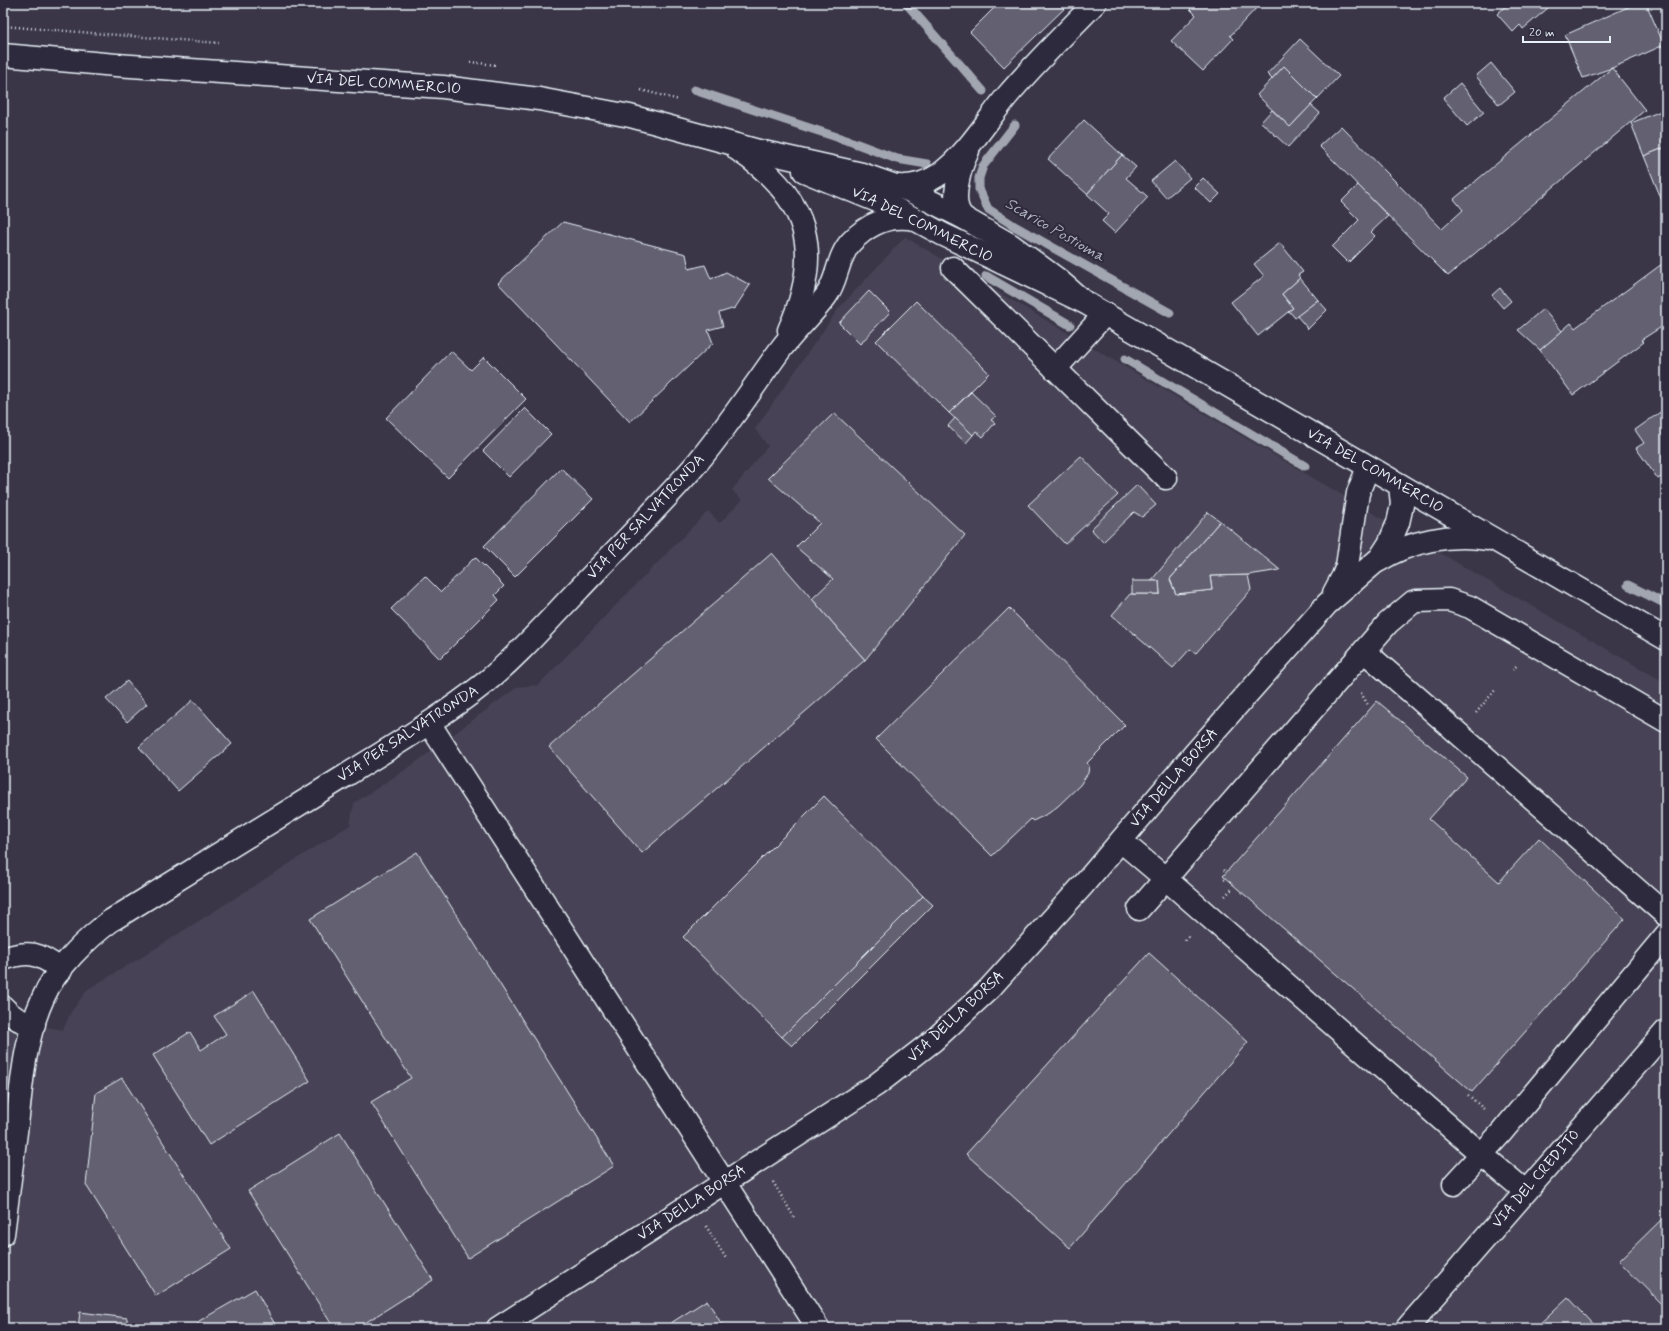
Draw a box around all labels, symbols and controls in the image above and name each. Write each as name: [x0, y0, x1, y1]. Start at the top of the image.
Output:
scale bar: [1523, 18, 1610, 44]
text: 20 m: [1529, 25, 1555, 41]
street label: VIA DEL COMMERCIO: [306, 69, 462, 99]
street label: VIA DEL COMMERCIO: [848, 182, 996, 268]
water label: Scarico Postioma: [1001, 193, 1110, 268]
street label: VIA DEL COMMERCIO: [1303, 424, 1447, 518]
street label: VIA PER SALVATRONDA: [583, 450, 709, 584]
street label: VIA PER SALVATRONDA: [334, 681, 482, 787]
street label: VIA DELLA BORSA: [1125, 724, 1223, 832]
street label: VIA DELLA BORSA: [903, 967, 1009, 1067]
street label: VIA DEL CREDITO: [1487, 1125, 1585, 1233]
street label: VIA DELLA BORSA: [634, 1160, 750, 1246]

